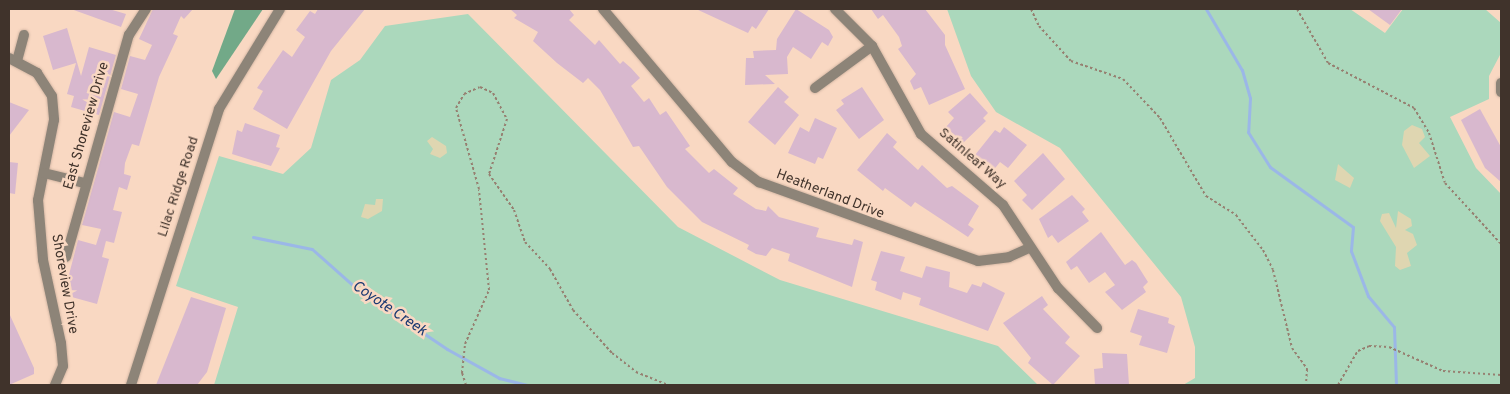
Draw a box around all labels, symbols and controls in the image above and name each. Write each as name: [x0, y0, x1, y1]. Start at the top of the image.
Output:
street label: East Shoreview Drive: [61, 60, 113, 192]
street label: Satinleaf Way: [935, 125, 1009, 193]
street label: Lilac Ridge Road: [155, 135, 203, 239]
street label: Heatherland Drive: [774, 167, 886, 223]
street label: Shoreview Drive: [47, 233, 81, 335]
water label: Coyote Creek: [348, 277, 430, 341]

